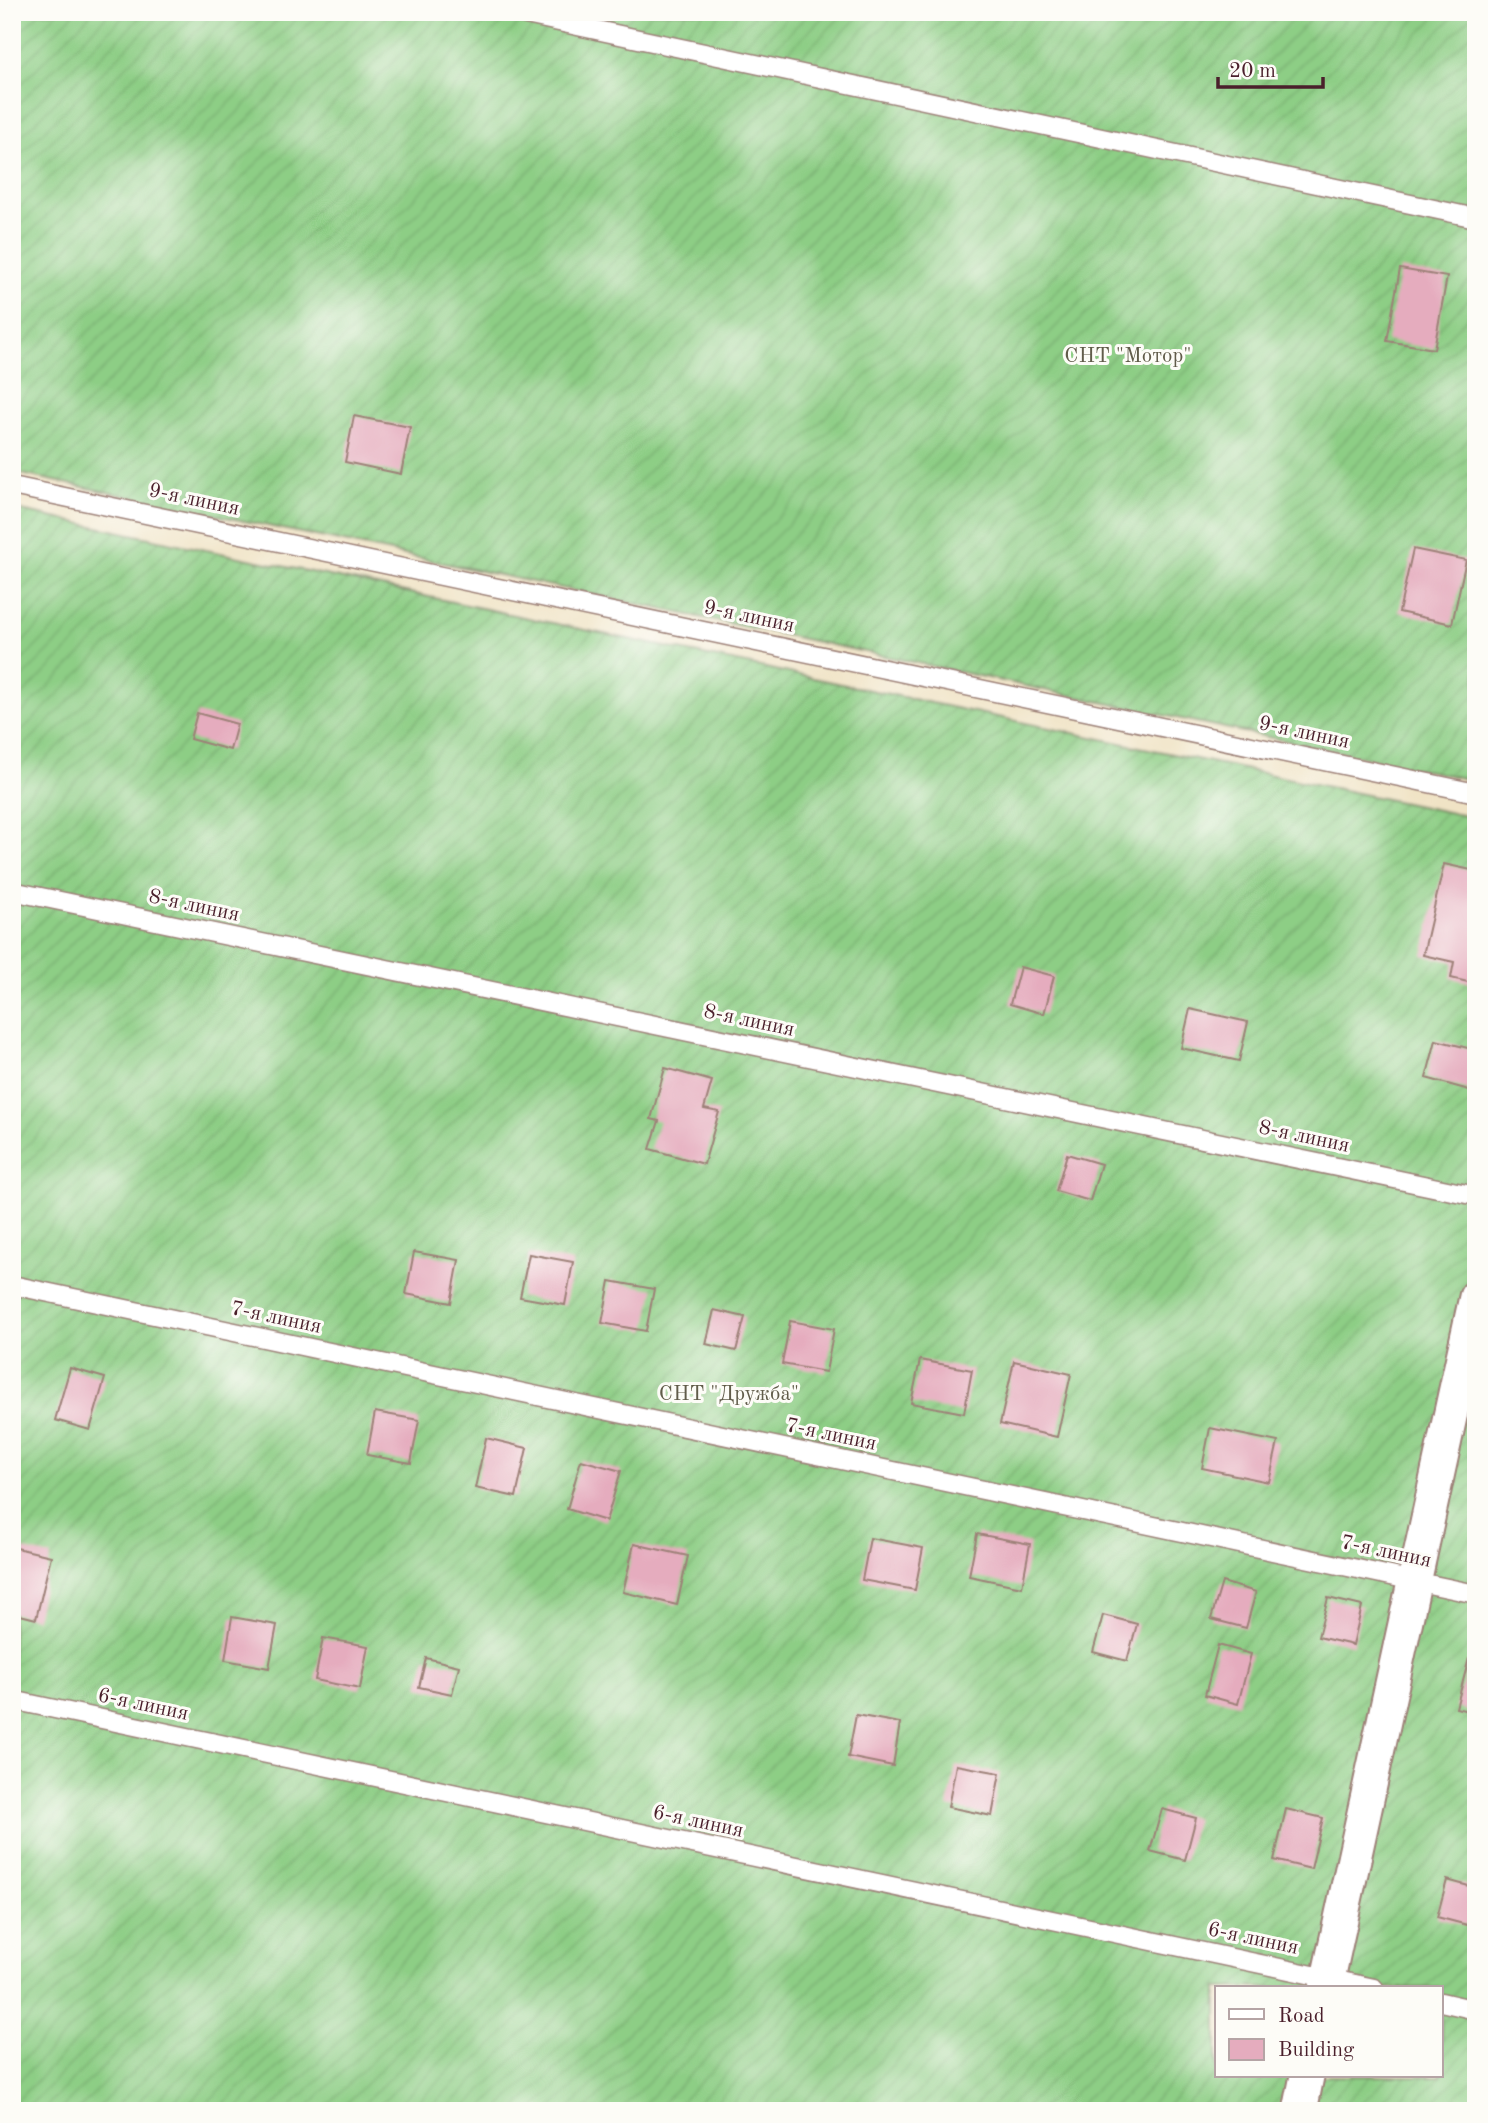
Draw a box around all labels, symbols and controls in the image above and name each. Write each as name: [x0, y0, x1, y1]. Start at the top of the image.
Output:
scale bar: [1218, 46, 1324, 90]
text: 20 m: [1229, 61, 1276, 82]
park label: СНТ "Мотор": [1064, 346, 1192, 367]
street label: 9-я линия: [147, 480, 241, 520]
street label: 9-я линия: [702, 597, 796, 637]
street label: 9-я линия: [1257, 713, 1351, 753]
street label: 8-я линия: [147, 886, 241, 926]
street label: 8-я линия: [702, 1001, 796, 1041]
street label: 8-я линия: [1257, 1117, 1351, 1157]
street label: 7-я линия: [229, 1298, 323, 1338]
park label: СНТ "Дружба": [659, 1384, 799, 1405]
street label: 7-я линия: [784, 1415, 878, 1455]
street label: 7-я линия: [1339, 1532, 1433, 1572]
street label: 6-я линия: [96, 1685, 190, 1725]
street label: 6-я линия: [651, 1802, 745, 1842]
street label: 6-я линия: [1206, 1919, 1300, 1959]
legend: [1215, 1986, 1442, 2078]
text: Road: [1278, 2006, 1325, 2027]
text: Building: [1278, 2040, 1355, 2061]

